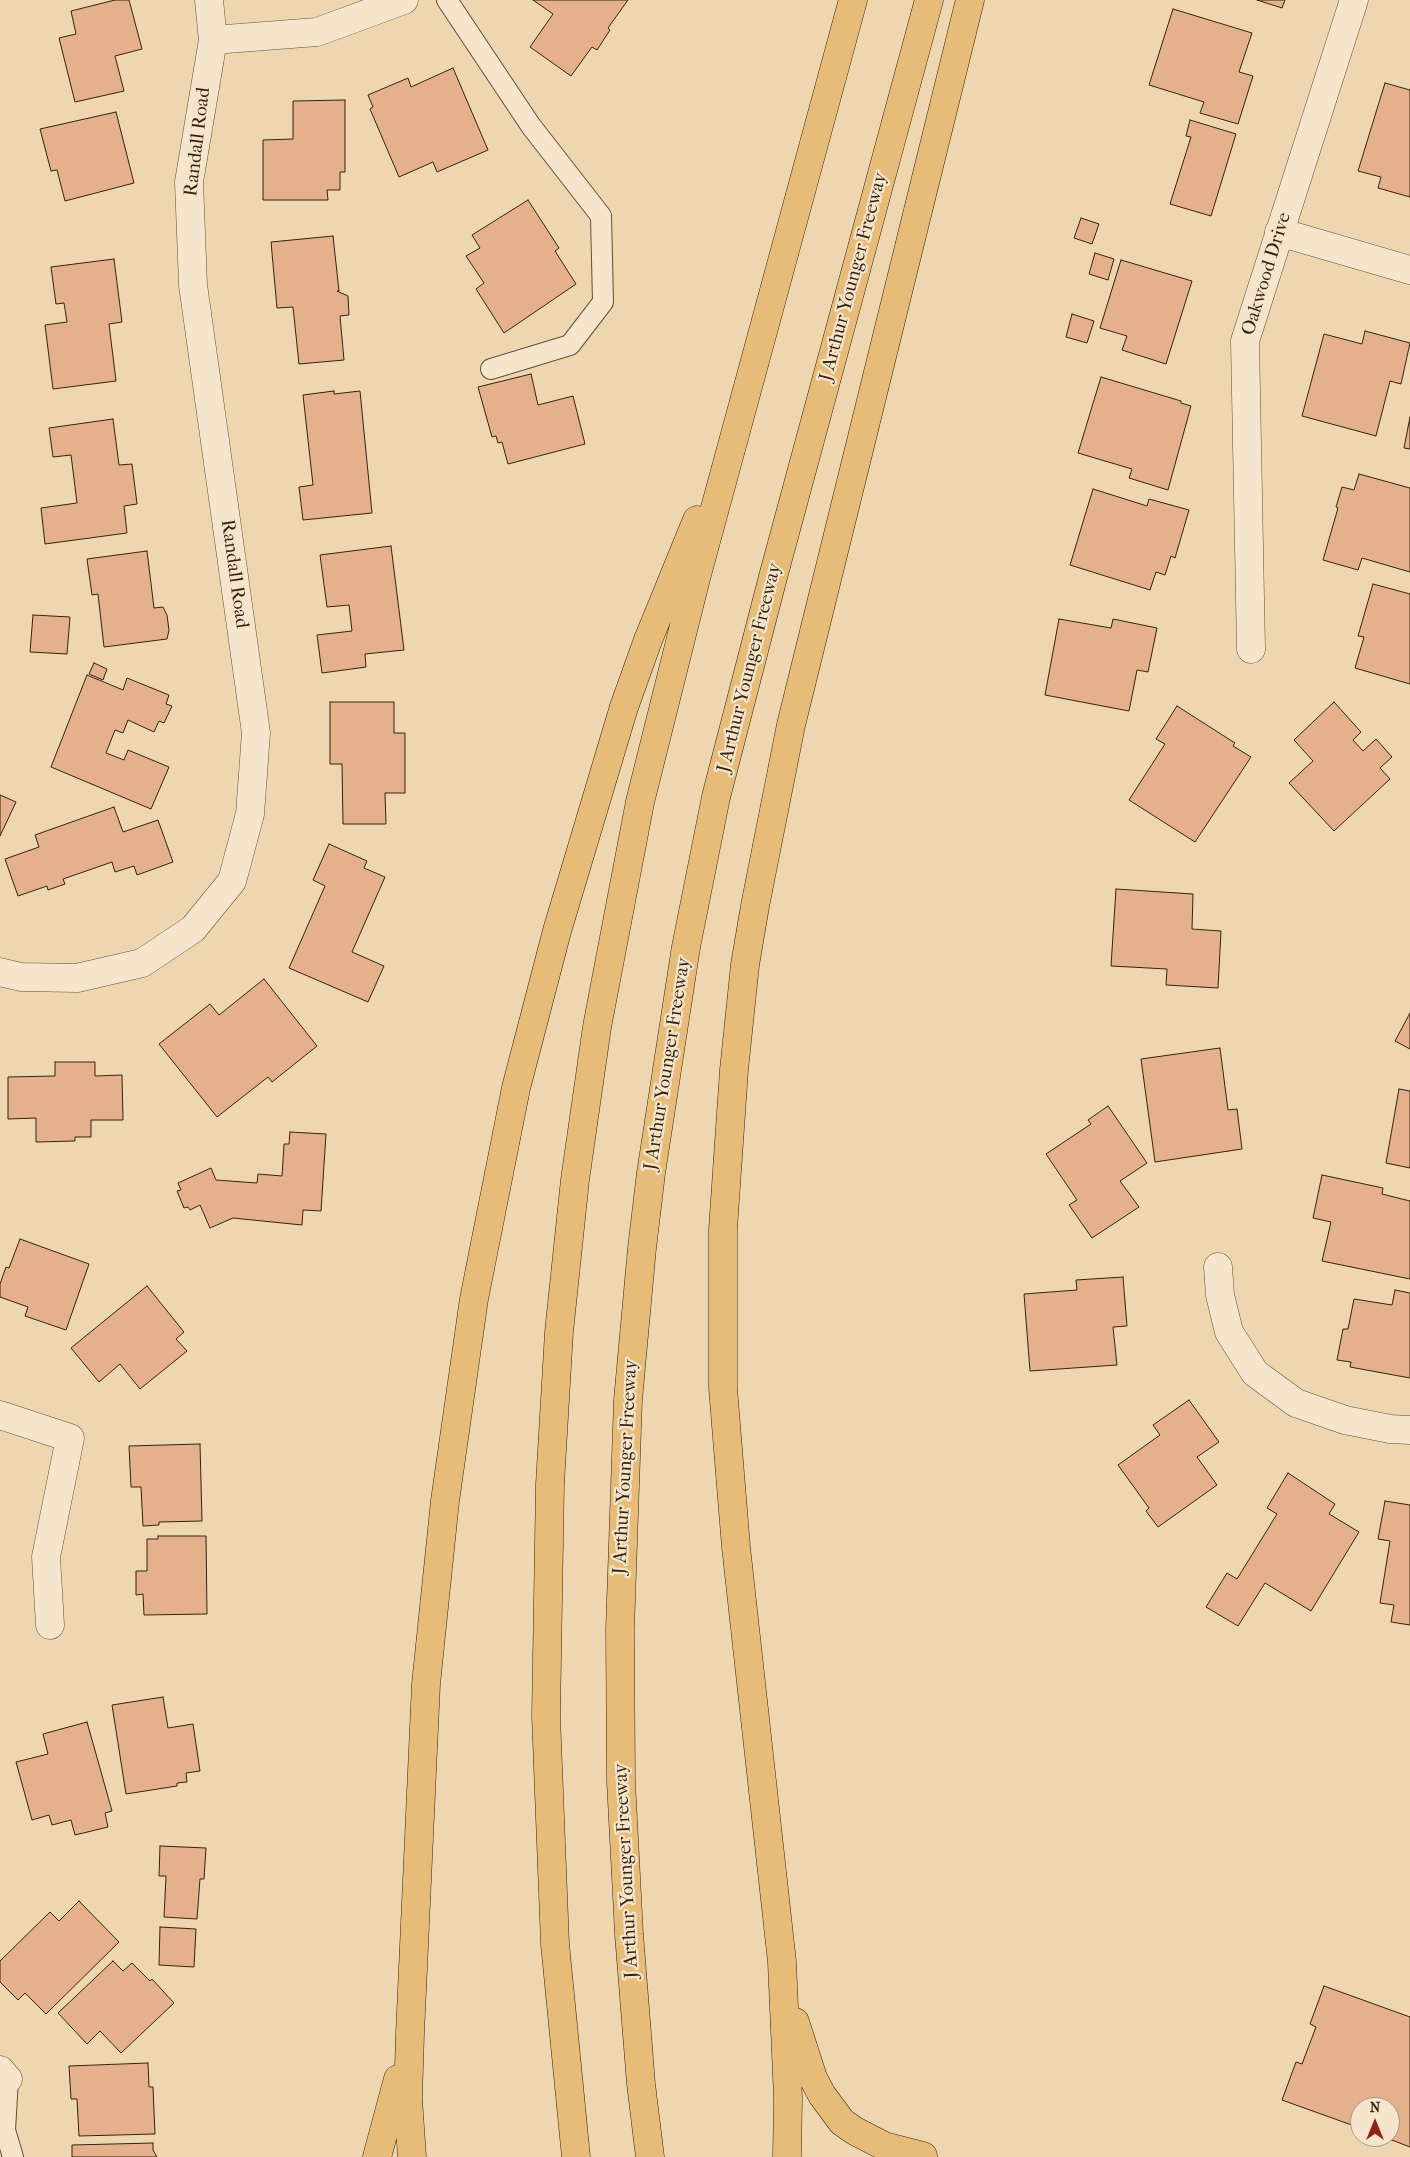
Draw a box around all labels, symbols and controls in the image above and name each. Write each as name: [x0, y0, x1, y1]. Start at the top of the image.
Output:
street label: Randall Road: [180, 86, 216, 198]
street label: J Arthur Younger Freeway: [815, 170, 893, 384]
street label: Oakwood Drive: [1237, 210, 1297, 338]
street label: Randall Road: [215, 518, 253, 630]
street label: J Arthur Younger Freeway: [713, 561, 787, 775]
street label: J Arthur Younger Freeway: [640, 956, 696, 1172]
street label: J Arthur Younger Freeway: [609, 1359, 643, 1575]
street label: J Arthur Younger Freeway: [610, 1763, 644, 1979]
north arrow: [1350, 2097, 1400, 2147]
text: N: [1370, 2099, 1380, 2116]

